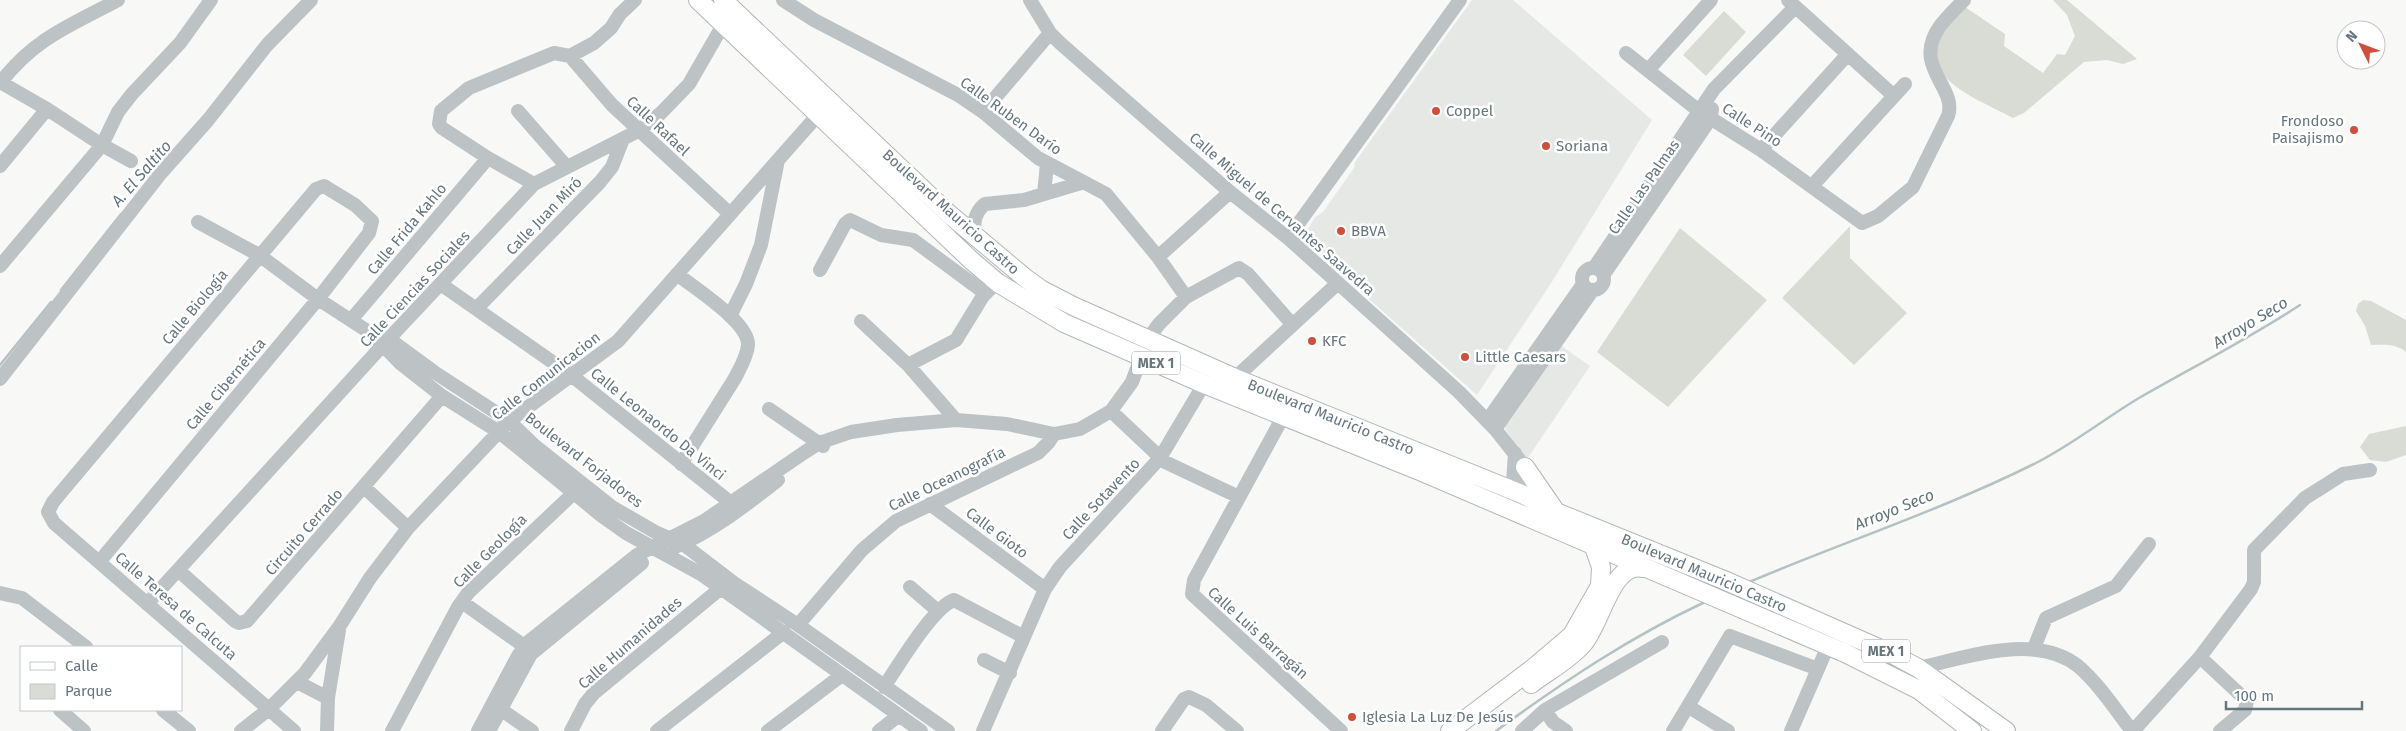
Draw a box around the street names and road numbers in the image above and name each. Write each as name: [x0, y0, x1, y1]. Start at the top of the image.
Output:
street label: Calle Ruben Darío: [957, 73, 1065, 159]
street label: Calle Rafael: [623, 92, 694, 160]
street label: Calle Pino: [1719, 99, 1785, 151]
street label: Calle Miguel de Cervantes Saavedra: [1186, 129, 1378, 299]
street label: Calle Las Palmas: [1605, 136, 1683, 238]
street label: Boulevard Mauricio Castro: [879, 146, 1023, 278]
street label: Calle Juan Miró: [502, 173, 586, 259]
street label: Calle Frida Kahlo: [364, 180, 450, 278]
street label: Calle Ciencias Sociales: [356, 227, 474, 351]
street label: Calle Biología: [158, 266, 232, 348]
street label: Calle Comunicacion: [488, 328, 604, 424]
street label: Calle Cibernética: [182, 334, 270, 434]
road number: MEX 1: [1132, 352, 1180, 374]
street label: Calle Leonaordo Da Vinci: [587, 364, 729, 484]
street label: Boulevard Mauricio Castro: [1245, 375, 1417, 459]
street label: Boulevard Forjadores: [522, 408, 646, 512]
street label: Calle Oceanografía: [886, 443, 1008, 515]
street label: Calle Sotavento: [1058, 454, 1144, 544]
street label: Circuito Cerrado: [261, 485, 347, 579]
street label: Calle Gioto: [962, 504, 1032, 562]
street label: Calle Geología: [449, 510, 531, 592]
street label: Boulevard Mauricio Castro: [1618, 530, 1790, 616]
street label: Calle Teresa de Calcuta: [111, 548, 241, 664]
street label: Calle Luis Barragán: [1204, 583, 1312, 683]
street label: Calle Humanidades: [575, 593, 685, 693]
road number: MEX 1: [1862, 640, 1910, 662]

